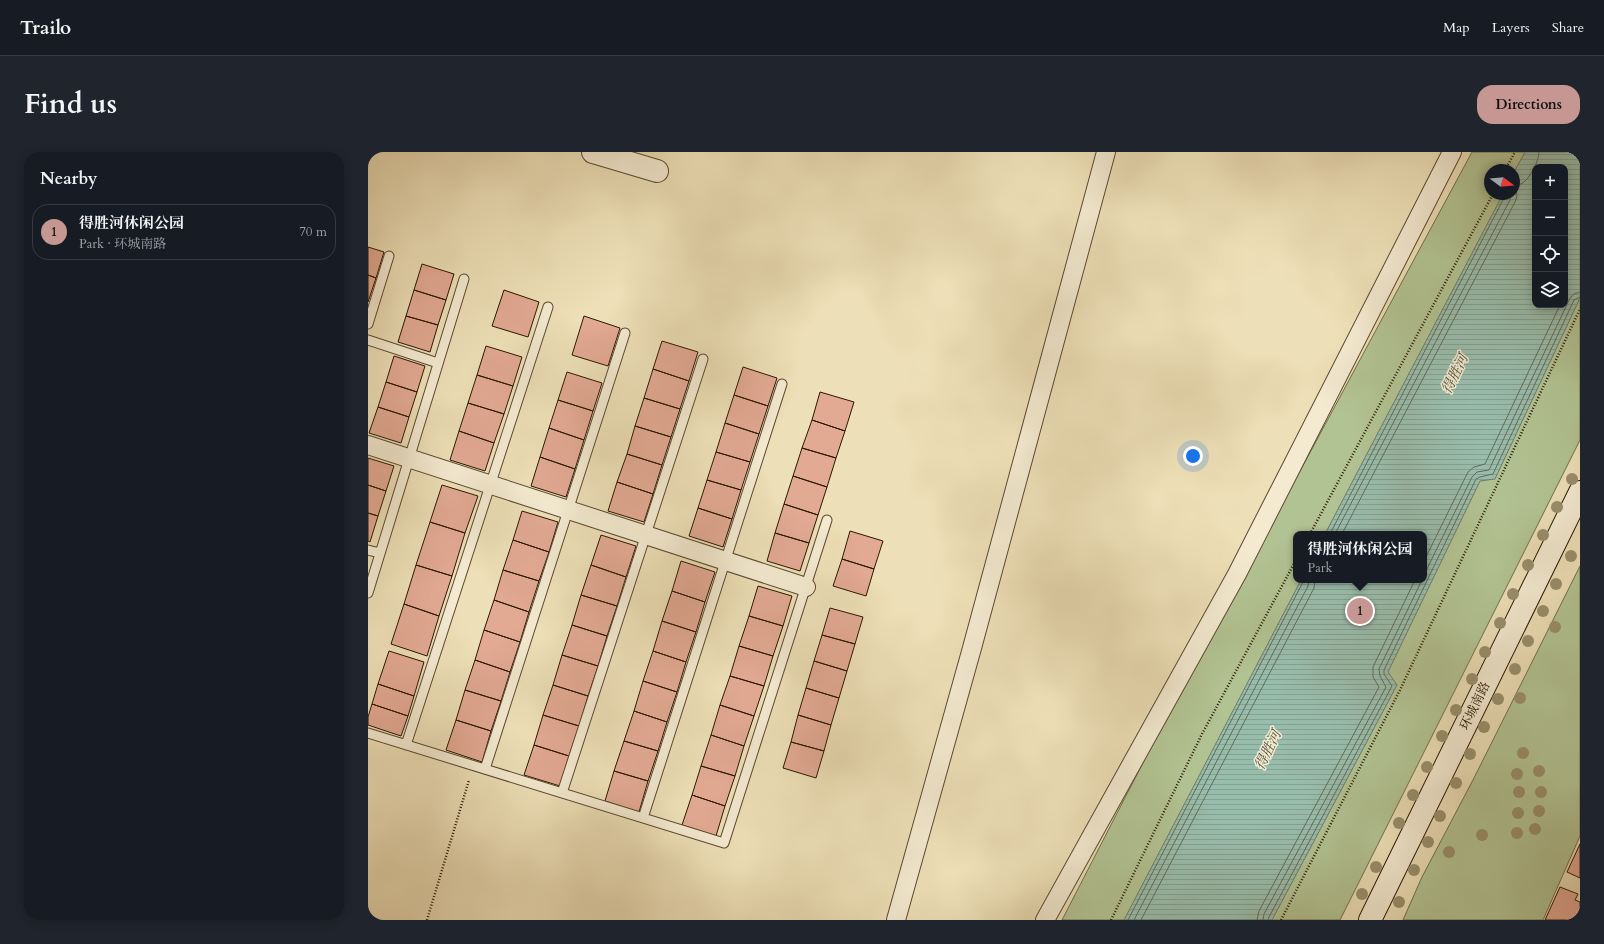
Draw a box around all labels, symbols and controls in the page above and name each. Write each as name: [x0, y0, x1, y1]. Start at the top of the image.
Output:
text: Trailo: [20, 15, 71, 41]
text: Map: [1443, 18, 1470, 37]
text: Layers: [1492, 18, 1530, 37]
text: Share: [1552, 18, 1584, 37]
text: Find us: [24, 85, 117, 123]
button: Directions: [1477, 85, 1580, 124]
north arrow: [1484, 164, 1520, 200]
map controls: [1532, 164, 1568, 308]
button: +: [1532, 164, 1568, 200]
text: Nearby: [40, 167, 97, 190]
button: −: [1532, 200, 1568, 236]
text: 得胜河休闲公园: [79, 213, 184, 233]
text: 1: [51, 223, 57, 241]
text: 70 m: [299, 223, 327, 241]
text: Park · 环城南路: [79, 235, 166, 253]
button: locate: [1532, 236, 1568, 272]
button: layers: [1532, 272, 1568, 308]
water label: 得胜河: [1437, 348, 1474, 397]
your location: [1183, 446, 1203, 466]
popup: [1293, 531, 1427, 583]
text: 得胜河休闲公园: [1307, 539, 1413, 559]
text: Park: [1307, 559, 1333, 577]
pin: 1: [1347, 596, 1373, 626]
street label: 环城南路: [1456, 679, 1494, 733]
water label: 得胜河: [1250, 724, 1287, 773]

